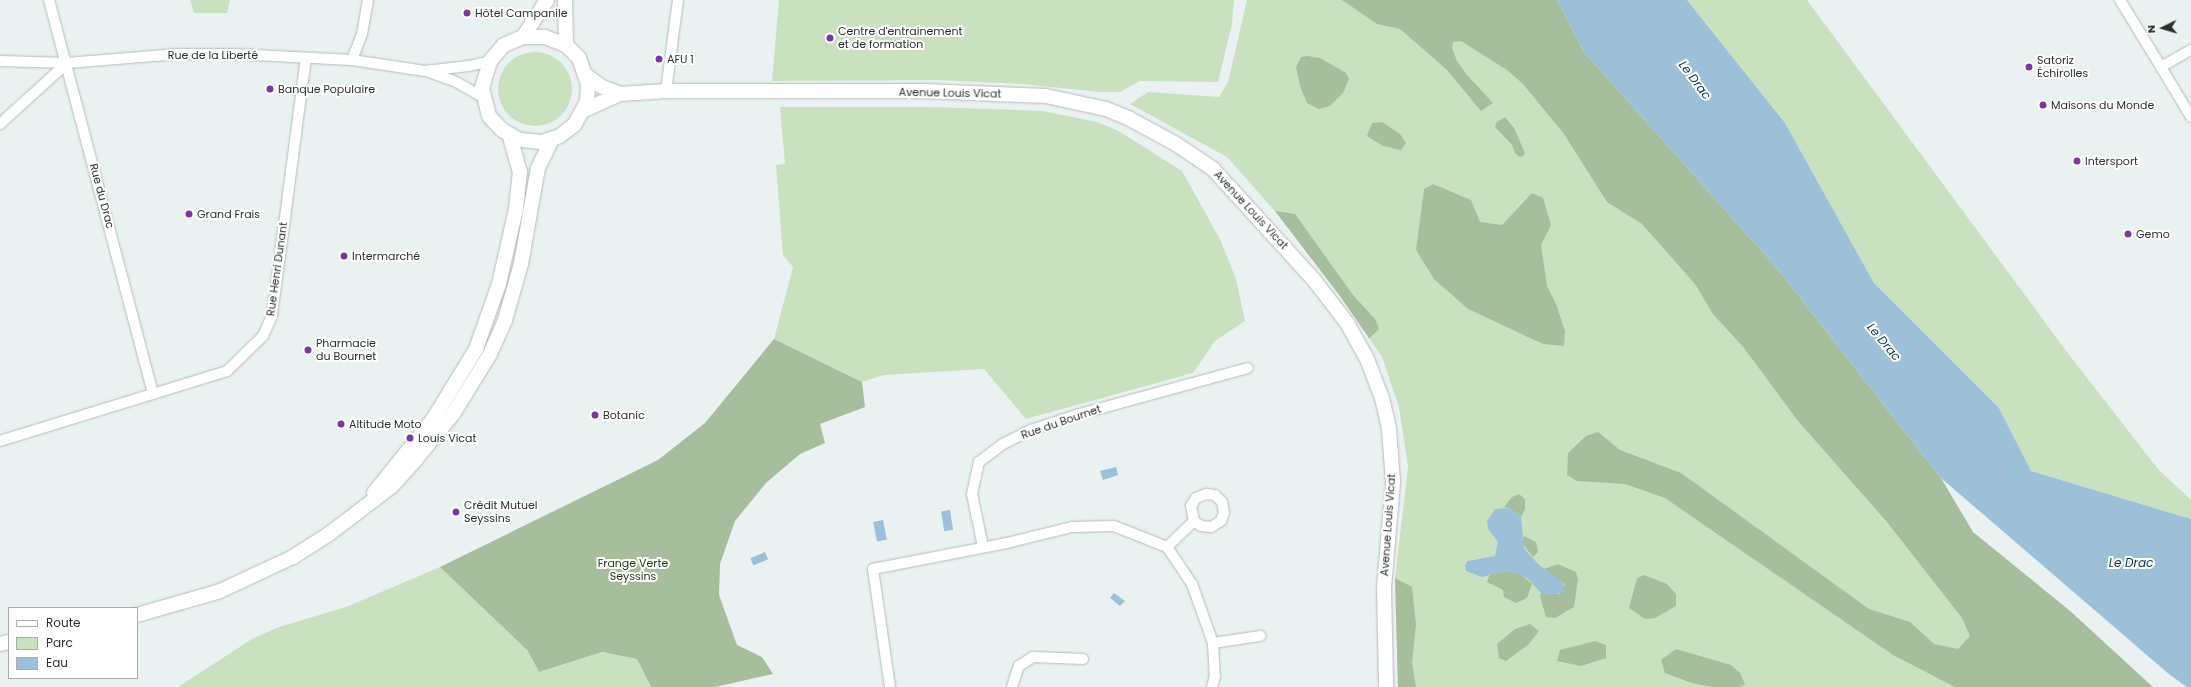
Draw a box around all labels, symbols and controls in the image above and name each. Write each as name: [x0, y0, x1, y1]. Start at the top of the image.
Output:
place label: Hôtel Campanile: [475, 6, 568, 20]
marker: Hôtel Campanile: [462, 8, 472, 18]
north arrow: [2143, 8, 2183, 48]
text: N: [2143, 24, 2159, 34]
place label: Centre d'entrainement et de formation: [838, 25, 963, 51]
marker: Centre d'entrainement et de formation: [825, 33, 835, 43]
street label: Rue de la Liberté: [168, 48, 258, 62]
place label: AFU 1: [667, 52, 694, 66]
marker: AFU 1: [654, 54, 664, 64]
place label: Satoriz Échirolles: [2037, 54, 2088, 80]
water label: Le Drac: [1676, 58, 1714, 102]
marker: Satoriz Échirolles: [2024, 62, 2034, 72]
place label: Banque Populaire: [278, 82, 375, 96]
marker: Banque Populaire: [265, 84, 275, 94]
street label: Avenue Louis Vicat: [899, 86, 1001, 100]
place label: Maisons du Monde: [2051, 98, 2154, 112]
marker: Maisons du Monde: [2038, 100, 2048, 110]
place label: Intersport: [2085, 154, 2138, 168]
marker: Intersport: [2072, 156, 2082, 166]
street label: Rue du Drac: [87, 162, 117, 230]
street label: Avenue Louis Vicat: [1211, 168, 1291, 252]
place label: Grand Frais: [197, 207, 260, 221]
marker: Grand Frais: [184, 209, 194, 219]
street label: Rue Henri Dunant: [264, 221, 290, 317]
place label: Gemo: [2136, 227, 2170, 241]
marker: Gemo: [2123, 229, 2133, 239]
place label: Intermarché: [352, 249, 420, 263]
marker: Intermarché: [339, 251, 349, 261]
water label: Le Drac: [1864, 320, 1904, 364]
place label: Pharmacie du Bournet: [316, 337, 376, 363]
marker: Pharmacie du Bournet: [303, 345, 313, 355]
street label: Rue du Bournet: [1019, 402, 1103, 442]
place label: Botanic: [603, 408, 645, 422]
marker: Botanic: [590, 410, 600, 420]
place label: Altitude Moto: [349, 417, 422, 431]
marker: Altitude Moto: [336, 419, 346, 429]
place label: Louis Vicat: [418, 431, 476, 445]
marker: Louis Vicat: [405, 433, 415, 443]
street label: Avenue Louis Vicat: [1378, 473, 1398, 577]
place label: Crédit Mutuel Seyssins: [464, 499, 538, 525]
marker: Crédit Mutuel Seyssins: [451, 507, 461, 517]
water label: Le Drac: [2109, 556, 2153, 570]
park label: Frange Verte Seyssins: [598, 557, 668, 583]
legend: [8, 607, 138, 679]
text: Route: [46, 614, 80, 631]
text: Parc: [46, 634, 73, 651]
text: Eau: [46, 654, 68, 671]

